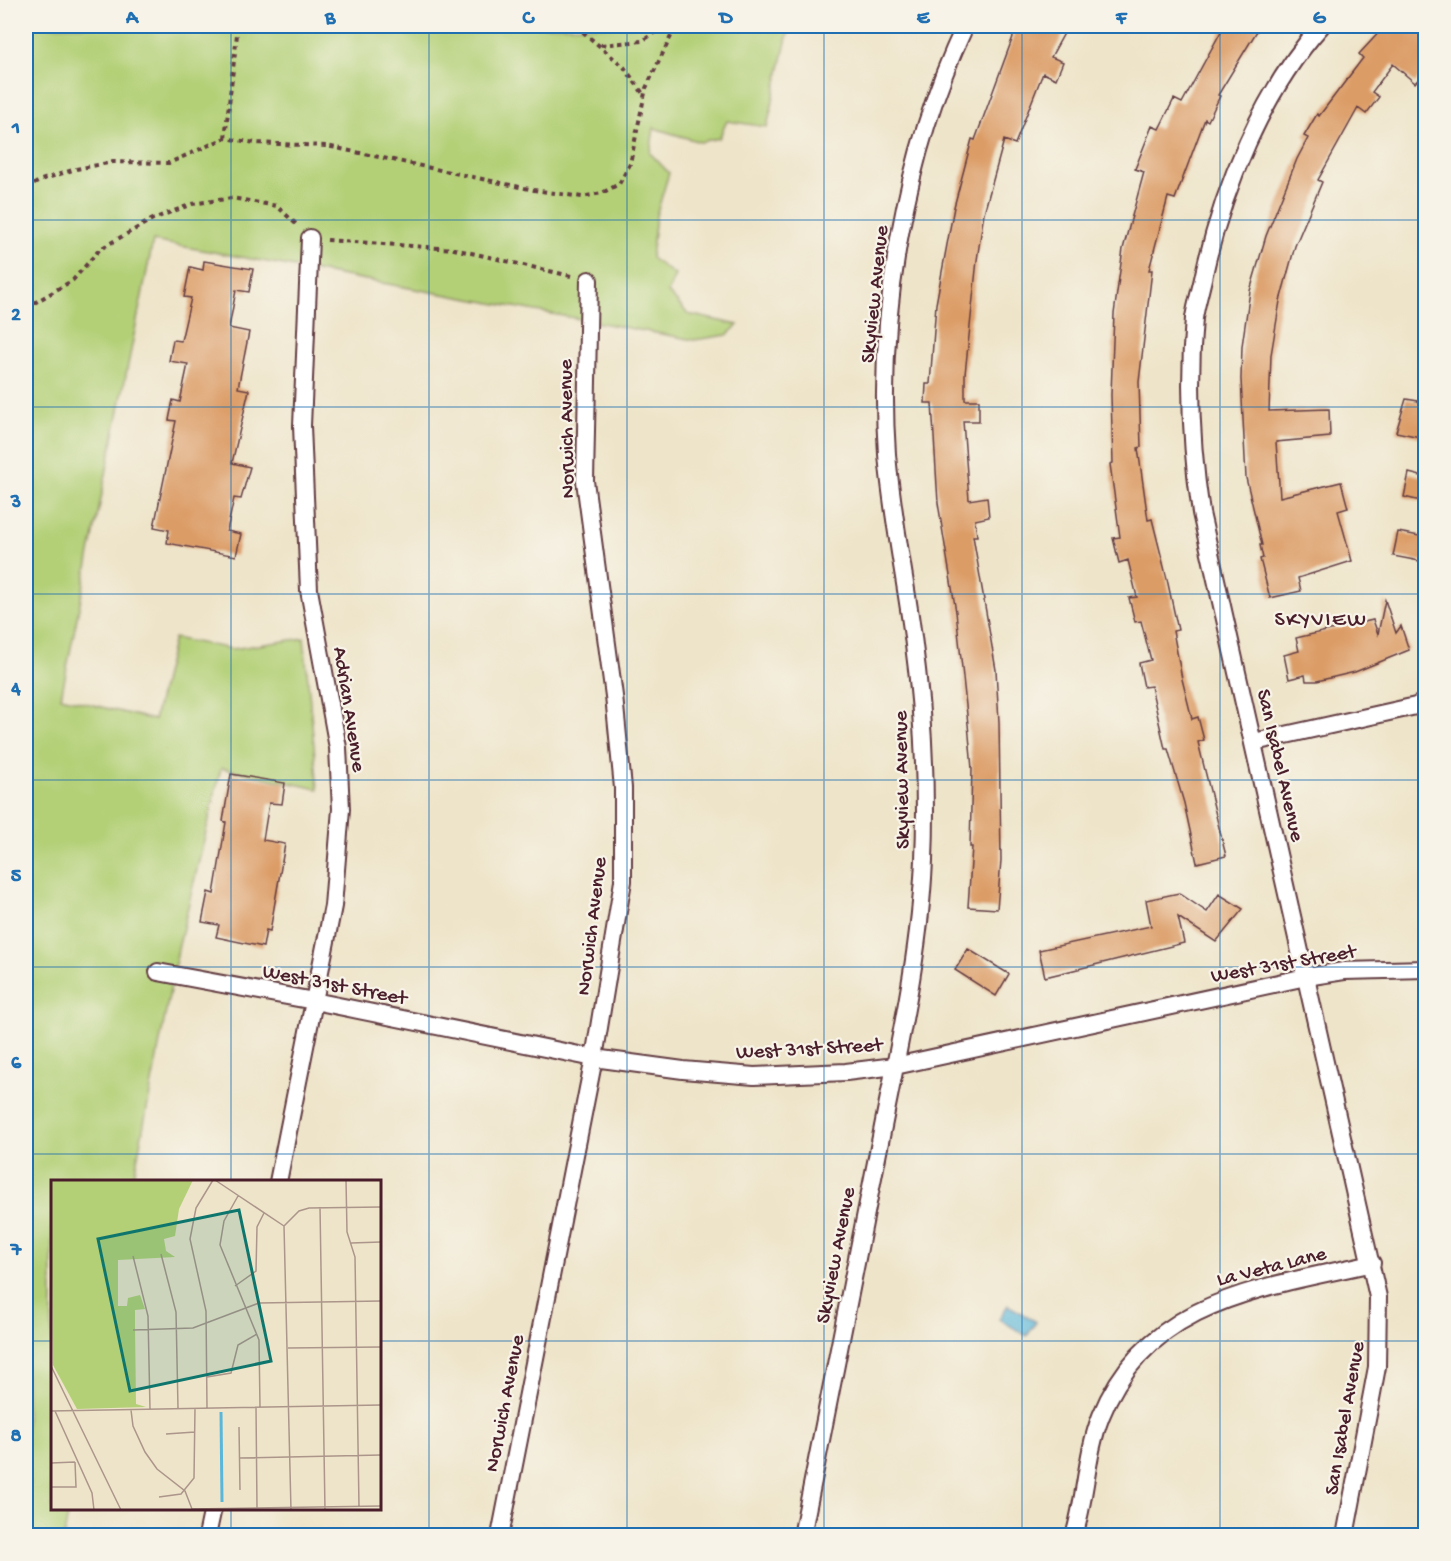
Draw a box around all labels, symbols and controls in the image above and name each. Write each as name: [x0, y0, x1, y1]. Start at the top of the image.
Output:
text: A: [125, 8, 140, 31]
text: B: [324, 8, 336, 31]
text: C: [522, 8, 536, 31]
text: D: [717, 8, 733, 31]
text: E: [917, 8, 931, 31]
text: F: [1115, 8, 1128, 31]
text: G: [1313, 8, 1327, 31]
text: 1: [11, 118, 20, 141]
street label: Skyview Avenue: [857, 223, 896, 365]
text: 2: [11, 305, 21, 328]
street label: Norwich Avenue: [555, 358, 582, 499]
text: 3: [10, 492, 21, 515]
district label: SKYVIEW: [1275, 608, 1367, 634]
street label: Adrian Avenue: [325, 645, 370, 775]
text: 4: [10, 679, 21, 702]
street label: San Isabel Avenue: [1249, 687, 1309, 845]
street label: Skyview Avenue: [890, 709, 917, 849]
street label: Norwich Avenue: [573, 855, 615, 997]
text: 5: [11, 866, 22, 889]
street label: West 31st Street: [1209, 940, 1360, 990]
street label: West 31st Street: [260, 960, 411, 1013]
street label: West 31st Street: [735, 1034, 885, 1067]
text: 6: [11, 1053, 22, 1076]
inset map: [51, 1180, 381, 1510]
street label: Skyview Avenue: [812, 1184, 863, 1326]
text: 7: [10, 1240, 23, 1263]
street label: La Veta Lane: [1214, 1242, 1330, 1294]
street label: Norwich Avenue: [481, 1332, 532, 1474]
street label: San Isabel Avenue: [1321, 1339, 1372, 1497]
text: 8: [11, 1426, 22, 1449]

